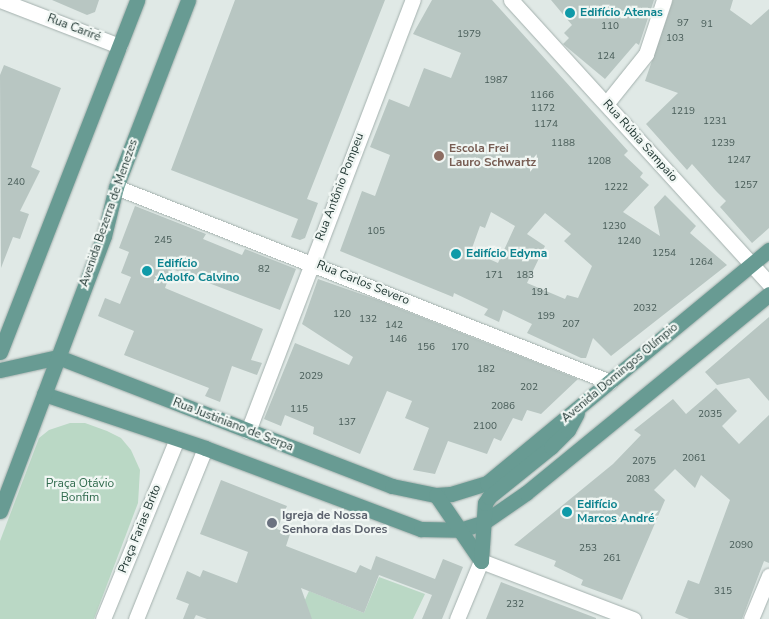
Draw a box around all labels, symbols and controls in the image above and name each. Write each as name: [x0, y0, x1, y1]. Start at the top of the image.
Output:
place label: Edifício Atenas: [580, 6, 663, 20]
marker: Edifício Atenas: [564, 7, 576, 19]
street label: Rua Cariré: [45, 11, 103, 45]
house number: 97: [677, 18, 689, 30]
house number: 91: [701, 19, 713, 31]
house number: 110: [601, 21, 619, 33]
house number: 1979: [457, 29, 481, 41]
house number: 103: [666, 33, 684, 45]
house number: 124: [597, 51, 615, 63]
house number: 1987: [484, 75, 508, 87]
house number: 1166: [530, 90, 554, 102]
street label: Rua Rúbia Sampaio: [600, 97, 680, 185]
house number: 1172: [531, 103, 555, 115]
house number: 1219: [671, 106, 695, 118]
house number: 1231: [703, 116, 727, 128]
house number: 1174: [534, 119, 558, 131]
street label: Rua Antônio Pompeu: [313, 131, 367, 243]
street label: Avenida Bezerra de Menezes: [77, 137, 141, 289]
house number: 1188: [551, 138, 575, 150]
house number: 1239: [711, 138, 735, 150]
place label: Escola Frei Lauro Schwartz: [449, 142, 536, 170]
marker: Escola Frei Lauro Schwartz: [433, 150, 445, 162]
house number: 1247: [727, 155, 751, 167]
house number: 1208: [587, 156, 611, 168]
house number: 240: [7, 177, 25, 189]
house number: 1257: [734, 180, 758, 192]
house number: 1222: [604, 182, 628, 194]
house number: 1230: [602, 221, 626, 233]
house number: 105: [367, 226, 385, 238]
house number: 245: [154, 235, 172, 247]
house number: 1240: [617, 236, 641, 248]
place label: Edifício Edyma: [466, 247, 547, 261]
marker: Edifício Edyma: [450, 248, 462, 260]
house number: 1254: [652, 248, 676, 260]
place label: Edifício Adolfo Calvino: [157, 257, 240, 285]
house number: 1264: [689, 257, 713, 269]
street label: Rua Carlos Severo: [314, 258, 412, 308]
house number: 82: [258, 264, 270, 276]
marker: Edifício Adolfo Calvino: [141, 265, 153, 277]
house number: 171: [485, 270, 503, 282]
house number: 183: [516, 270, 534, 282]
house number: 191: [531, 287, 549, 299]
house number: 2032: [633, 303, 657, 315]
house number: 120: [333, 309, 351, 321]
house number: 199: [537, 311, 555, 323]
house number: 132: [359, 314, 377, 326]
house number: 207: [562, 319, 580, 331]
house number: 142: [385, 320, 403, 332]
street label: Avenida Domingos Olímpio: [559, 320, 681, 426]
house number: 146: [389, 334, 407, 346]
house number: 156: [417, 342, 435, 354]
house number: 170: [451, 342, 469, 354]
house number: 182: [477, 364, 495, 376]
house number: 2029: [299, 371, 323, 383]
house number: 202: [520, 382, 538, 394]
street label: Rua Justiniano de Serpa: [171, 395, 295, 455]
house number: 2086: [491, 401, 515, 413]
house number: 115: [290, 404, 308, 416]
house number: 2035: [698, 409, 722, 421]
house number: 137: [338, 417, 356, 429]
house number: 2100: [473, 421, 497, 433]
house number: 2061: [682, 453, 706, 465]
house number: 2075: [632, 456, 656, 468]
house number: 2083: [626, 474, 650, 486]
park label: Praça Otávio Bonfim: [46, 477, 114, 505]
street label: Praça Farias Brito: [116, 483, 164, 575]
place label: Edifício Marcos André: [577, 498, 654, 526]
marker: Edifício Marcos André: [561, 506, 573, 518]
place label: Igreja de Nossa Senhora das Dores: [282, 509, 387, 537]
marker: Igreja de Nossa Senhora das Dores: [266, 517, 278, 529]
house number: 2090: [729, 540, 753, 552]
house number: 253: [579, 543, 597, 555]
house number: 261: [603, 553, 621, 565]
house number: 315: [714, 586, 732, 598]
house number: 232: [506, 599, 524, 611]

